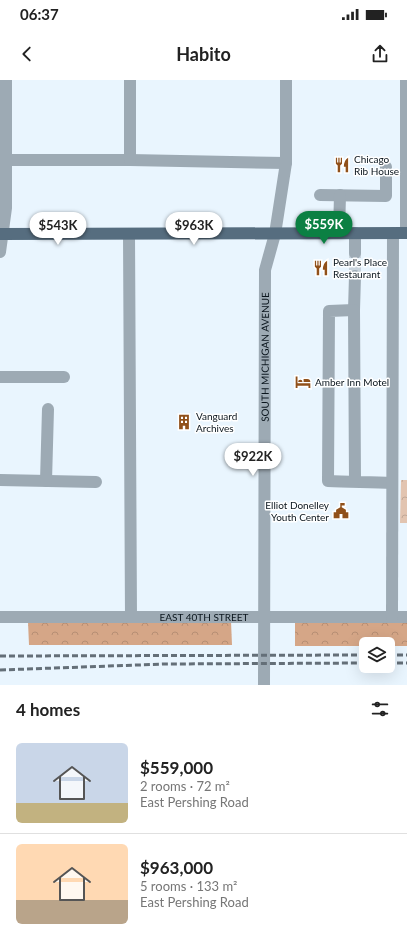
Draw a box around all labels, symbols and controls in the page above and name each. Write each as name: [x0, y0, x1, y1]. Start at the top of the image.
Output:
text: 06:37: [20, 5, 59, 23]
icon: back: [16, 43, 38, 65]
text: Habito: [176, 43, 231, 65]
icon: share: [369, 43, 391, 65]
place label: Chicago Rib House: [354, 153, 399, 177]
restaurant icon: Chicago Rib House: [333, 156, 351, 174]
pin: $559K: [296, 211, 352, 245]
pin: $543K: [30, 212, 86, 246]
pin: $963K: [166, 212, 222, 246]
text: $559K: [304, 216, 344, 232]
text: $543K: [38, 217, 78, 233]
text: $963K: [174, 217, 214, 233]
place label: Pearl's Place Restaurant: [333, 256, 387, 280]
restaurant icon: Pearl's Place Restaurant: [312, 259, 330, 277]
street label: SOUTH MICHIGAN AVENUE: [259, 292, 271, 422]
hotel icon: Amber Inn Motel: [294, 373, 312, 391]
place label: Amber Inn Motel: [315, 376, 389, 388]
place label: Vanguard Archives: [196, 410, 237, 434]
building icon: Vanguard Archives: [175, 413, 193, 431]
pin: $922K: [225, 443, 281, 477]
text: $922K: [233, 448, 273, 464]
place label: Elliot Donelley Youth Center: [265, 499, 330, 523]
public building icon: Elliot Donelley Youth Center: [332, 502, 350, 520]
street label: EAST 40TH STREET: [160, 611, 249, 623]
map controls: [359, 637, 395, 673]
button: layers: [359, 637, 395, 673]
icon: filters: [369, 698, 391, 720]
text: 4 homes: [16, 699, 80, 720]
text: $559,000: [140, 757, 213, 778]
icon: home: [48, 759, 96, 807]
text: 2 rooms · 72 m²: [140, 778, 230, 794]
text: East Pershing Road: [140, 794, 249, 810]
text: $963,000: [140, 857, 213, 878]
icon: home: [48, 860, 96, 908]
text: 5 rooms · 133 m²: [140, 878, 237, 894]
text: East Pershing Road: [140, 894, 249, 910]

